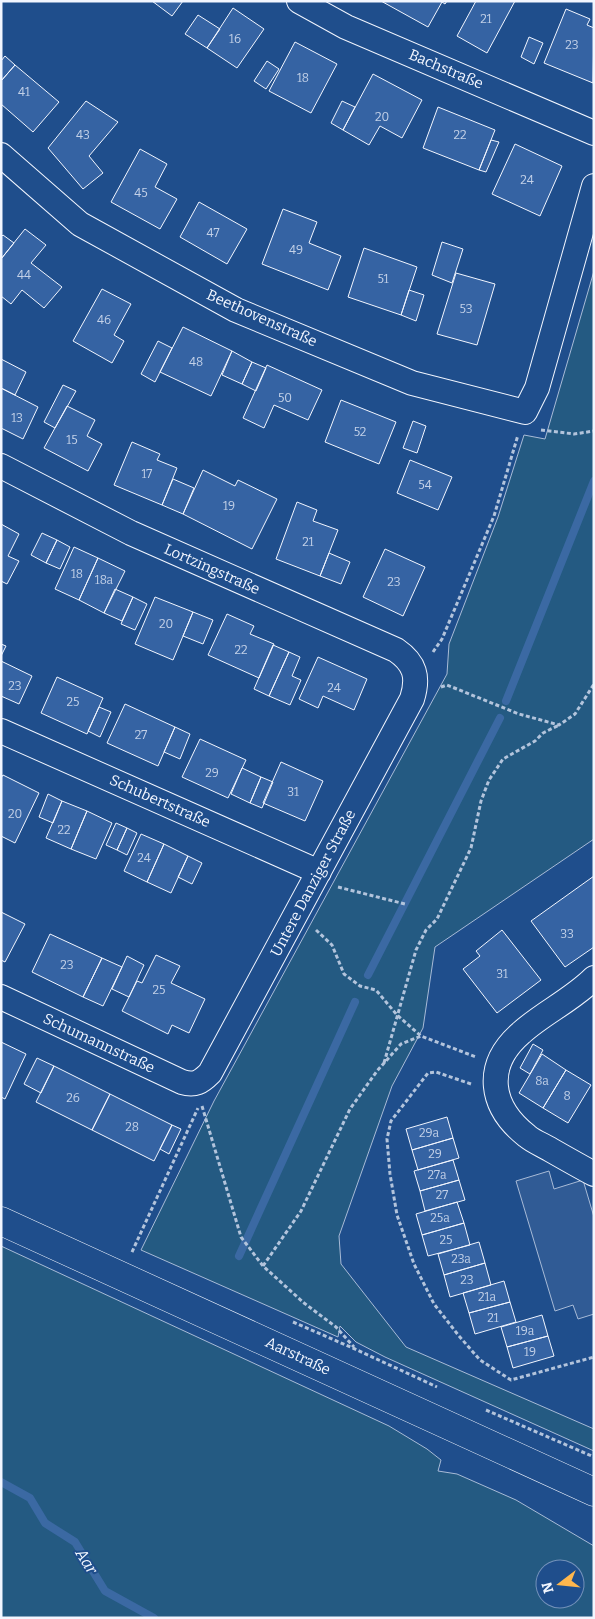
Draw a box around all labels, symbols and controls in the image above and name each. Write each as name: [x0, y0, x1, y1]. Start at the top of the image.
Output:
house number: 21: [480, 12, 492, 26]
house number: 16: [229, 32, 241, 46]
house number: 23: [565, 38, 579, 52]
street label: Bachstraße: [406, 45, 486, 93]
house number: 18: [297, 71, 309, 85]
house number: 41: [18, 85, 30, 99]
house number: 20: [375, 110, 389, 124]
house number: 43: [76, 128, 90, 142]
house number: 22: [453, 128, 467, 142]
house number: 24: [520, 173, 534, 187]
house number: 45: [134, 186, 148, 200]
house number: 47: [207, 226, 219, 240]
house number: 49: [289, 243, 303, 257]
house number: 44: [17, 268, 31, 282]
house number: 51: [377, 272, 389, 286]
street label: Beethovenstraße: [204, 286, 320, 350]
house number: 53: [460, 302, 473, 316]
house number: 46: [97, 313, 111, 327]
house number: 48: [189, 355, 203, 369]
house number: 50: [278, 391, 292, 405]
house number: 13: [11, 411, 23, 425]
house number: 52: [354, 425, 366, 439]
house number: 15: [66, 433, 78, 447]
house number: 17: [142, 467, 152, 481]
house number: 54: [418, 478, 432, 492]
house number: 19: [223, 499, 235, 513]
house number: 21: [302, 535, 314, 549]
street label: Lortzingstraße: [161, 540, 263, 598]
house number: 18: [71, 567, 83, 581]
house number: 18a: [95, 573, 114, 587]
house number: 23: [387, 575, 401, 589]
house number: 20: [159, 617, 173, 631]
house number: 22: [234, 643, 248, 657]
house number: 23: [8, 679, 22, 693]
house number: 24: [327, 681, 341, 695]
house number: 25: [67, 695, 79, 709]
house number: 27: [135, 728, 147, 742]
house number: 29: [205, 766, 219, 780]
street label: Schubertstraße: [107, 771, 213, 831]
house number: 31: [287, 785, 299, 799]
street label: Untere Danziger Straße: [267, 806, 359, 960]
house number: 20: [8, 807, 22, 821]
house number: 22: [57, 823, 71, 837]
house number: 24: [137, 851, 151, 865]
house number: 33: [560, 927, 574, 941]
house number: 23: [60, 958, 74, 972]
house number: 31: [496, 967, 508, 981]
house number: 25: [153, 983, 165, 997]
street label: Schumannstraße: [40, 1009, 158, 1077]
house number: 8a: [535, 1074, 549, 1088]
house number: 8: [563, 1089, 571, 1103]
house number: 26: [66, 1091, 80, 1105]
house number: 28: [125, 1120, 139, 1134]
house number: 29a: [419, 1126, 439, 1140]
house number: 29: [428, 1147, 442, 1161]
house number: 27a: [428, 1168, 447, 1182]
house number: 27: [436, 1188, 448, 1202]
house number: 25a: [430, 1211, 450, 1225]
house number: 25: [440, 1233, 452, 1247]
house number: 23a: [451, 1252, 471, 1266]
house number: 23: [460, 1273, 474, 1287]
house number: 21a: [478, 1290, 496, 1304]
house number: 21: [487, 1311, 499, 1325]
house number: 19a: [516, 1324, 535, 1338]
street label: Aarstraße: [263, 1333, 333, 1379]
house number: 19: [524, 1345, 536, 1359]
water label: Aar: [71, 1544, 102, 1579]
north arrow: [535, 1559, 585, 1609]
text: N: [538, 1580, 558, 1595]

